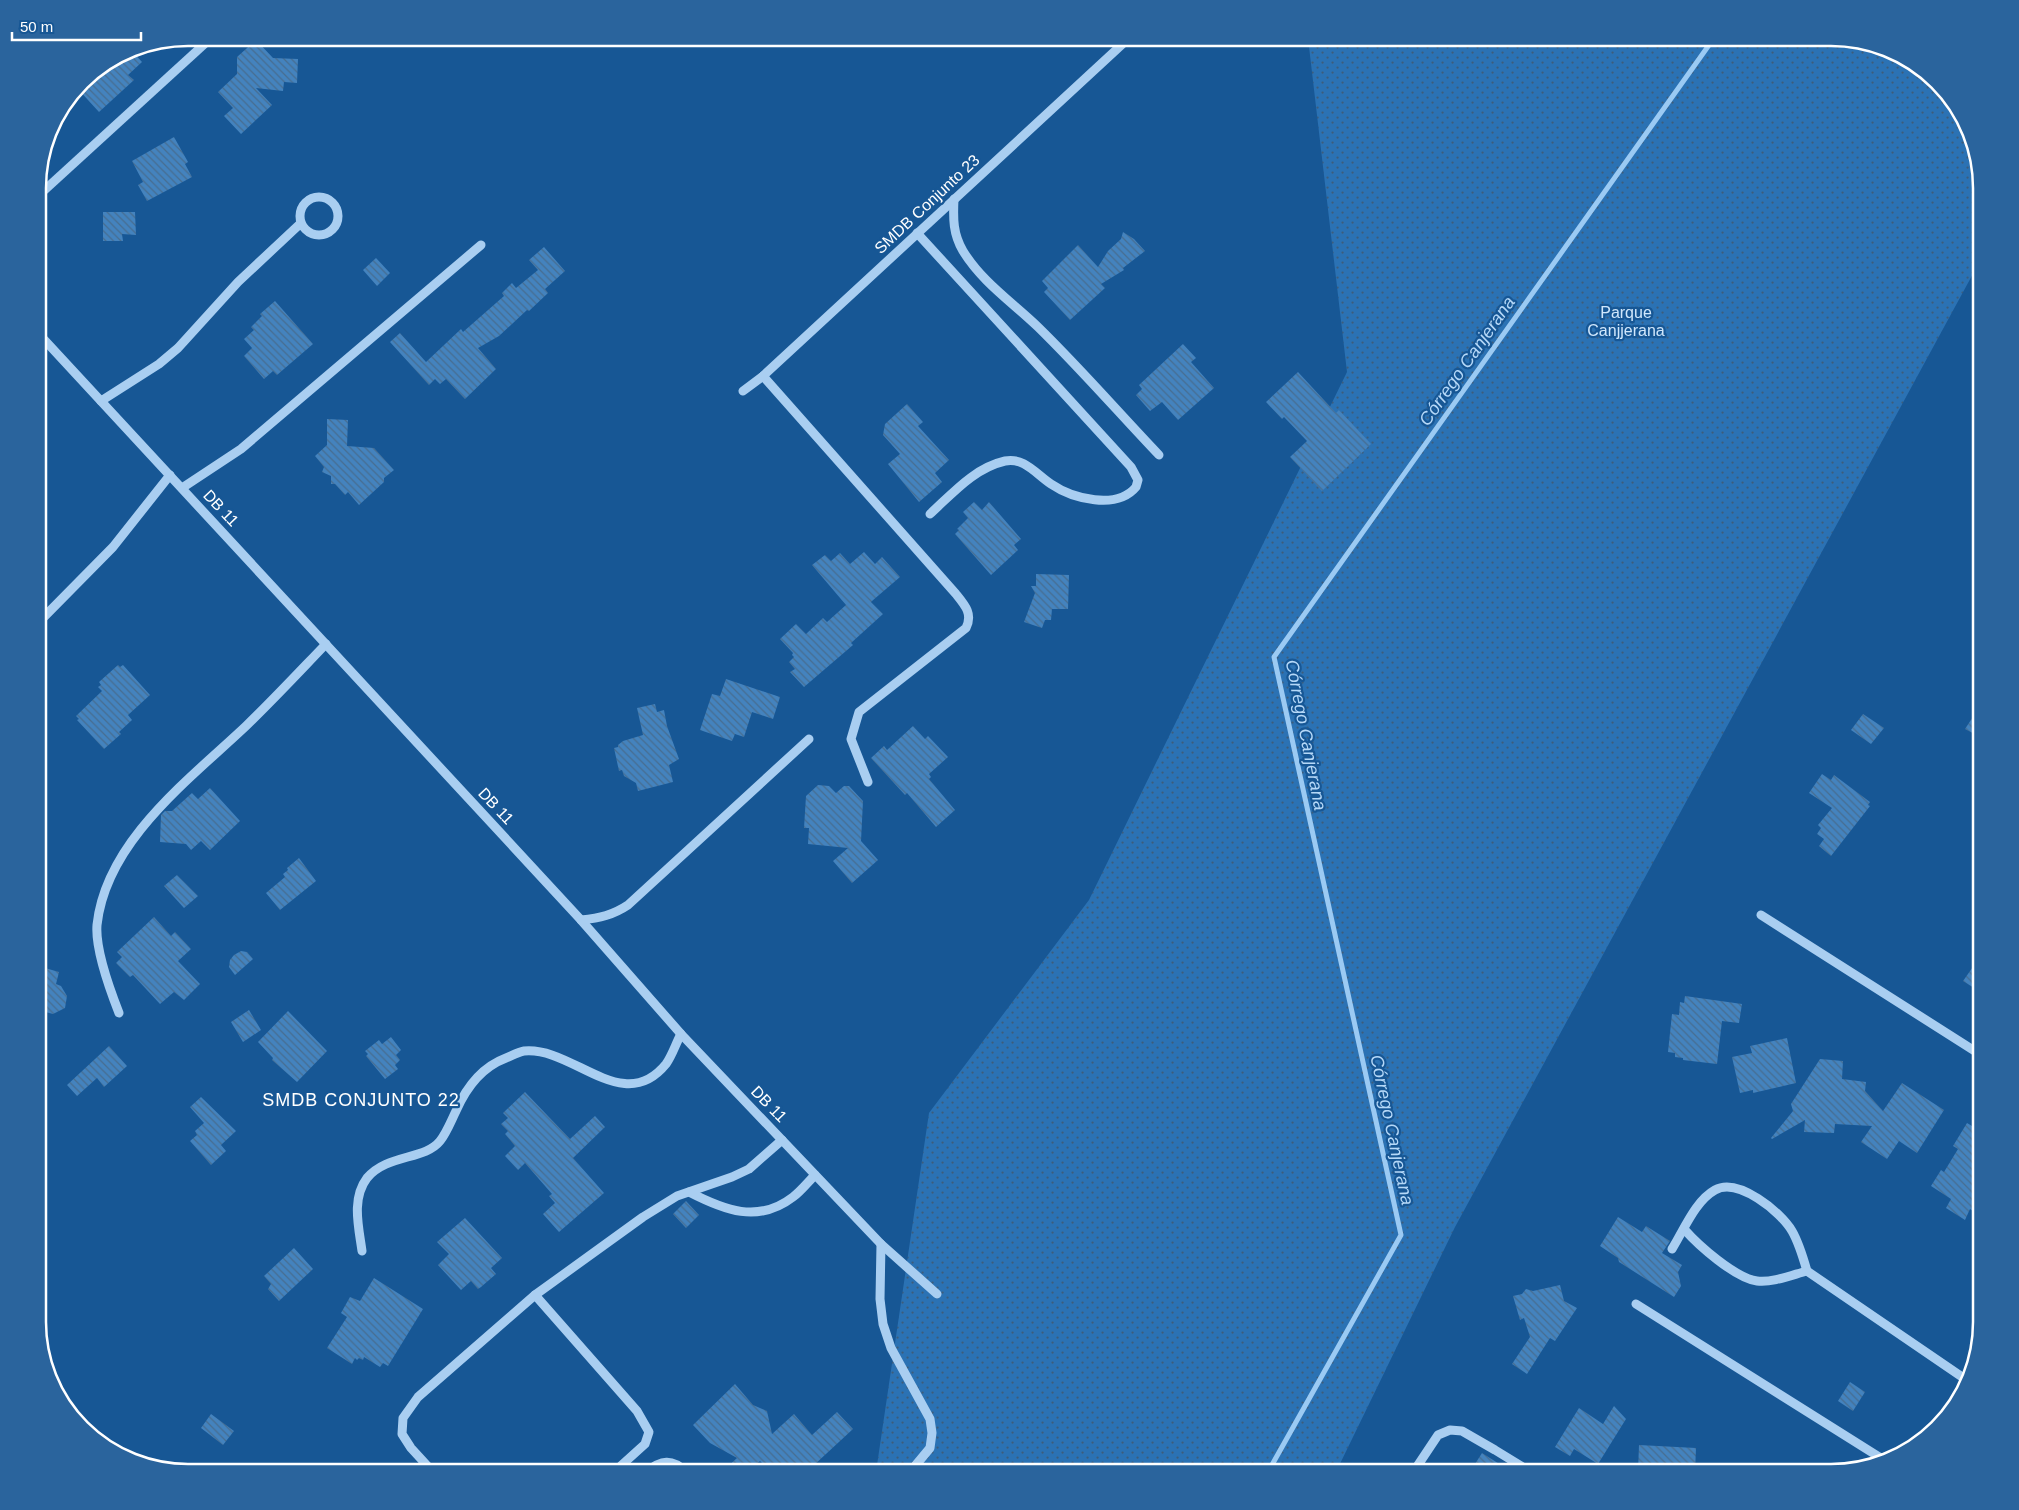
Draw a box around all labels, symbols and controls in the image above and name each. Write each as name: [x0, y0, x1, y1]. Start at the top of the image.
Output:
scale bar: [12, 10, 141, 42]
text: 50 m: [20, 18, 53, 35]
street label: SMDB Conjunto 23: [871, 151, 983, 257]
water label: Córrego Canjerana: [1415, 293, 1519, 429]
park label: Parque Canjjerana: [1587, 304, 1665, 339]
street label: DB 11: [200, 486, 242, 530]
water label: Córrego Canjerana: [1282, 658, 1330, 812]
street label: DB 11: [475, 784, 517, 828]
water label: Córrego Canjerana: [1366, 1053, 1418, 1207]
street label: DB 11: [748, 1083, 790, 1126]
district label: SMDB CONJUNTO 22: [262, 1090, 460, 1110]

